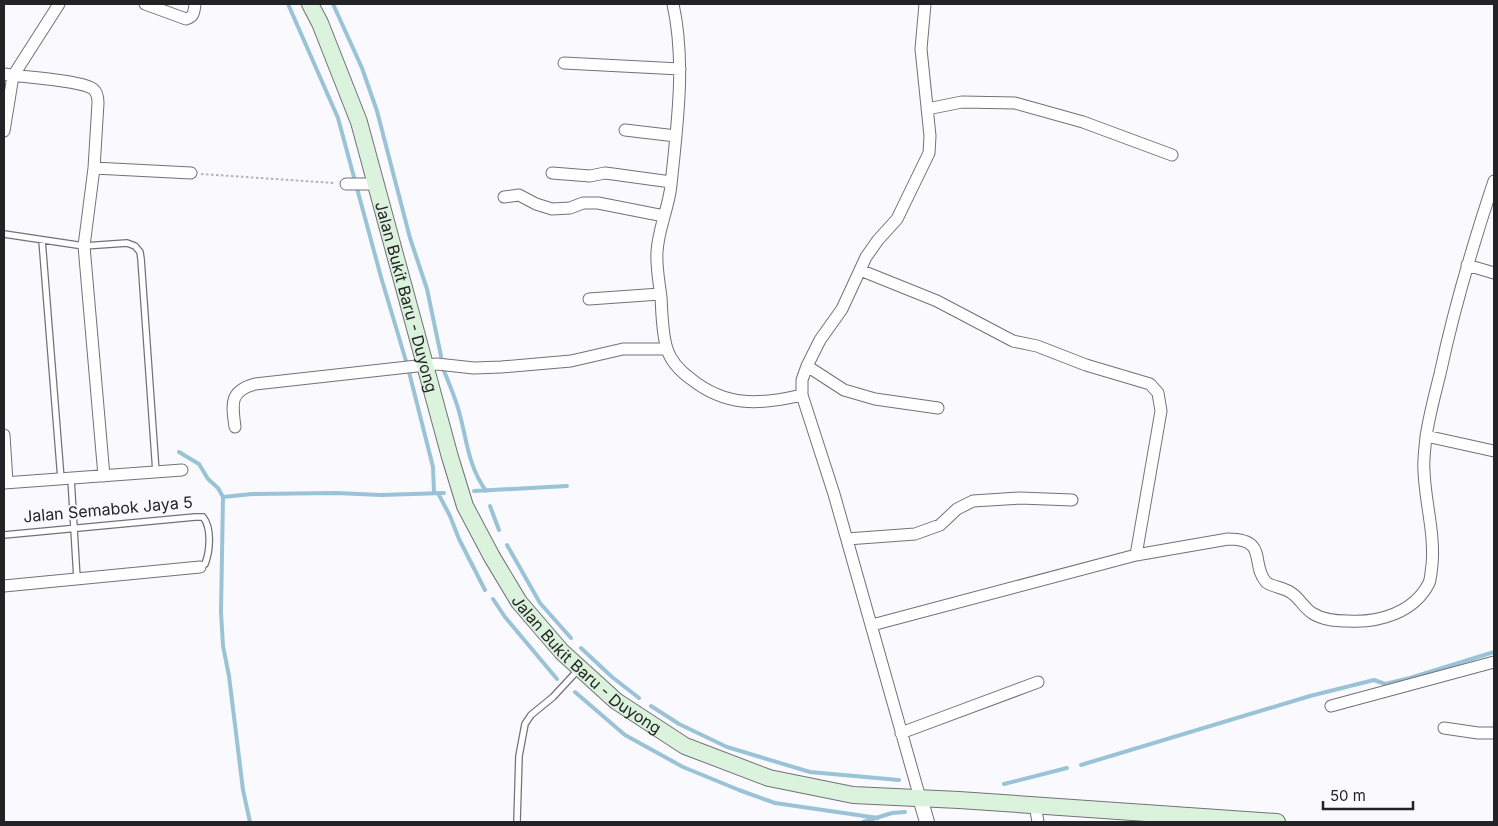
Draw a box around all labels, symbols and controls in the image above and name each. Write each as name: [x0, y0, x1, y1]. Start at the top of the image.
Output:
street label: Jalan Bukit Baru - Duyong: [371, 199, 442, 395]
street label: Jalan Semabok Jaya 5: [22, 492, 194, 526]
street label: Jalan Bukit Baru - Duyong: [507, 592, 665, 738]
scale bar: [1323, 778, 1413, 810]
text: 50 m: [1330, 786, 1366, 805]

